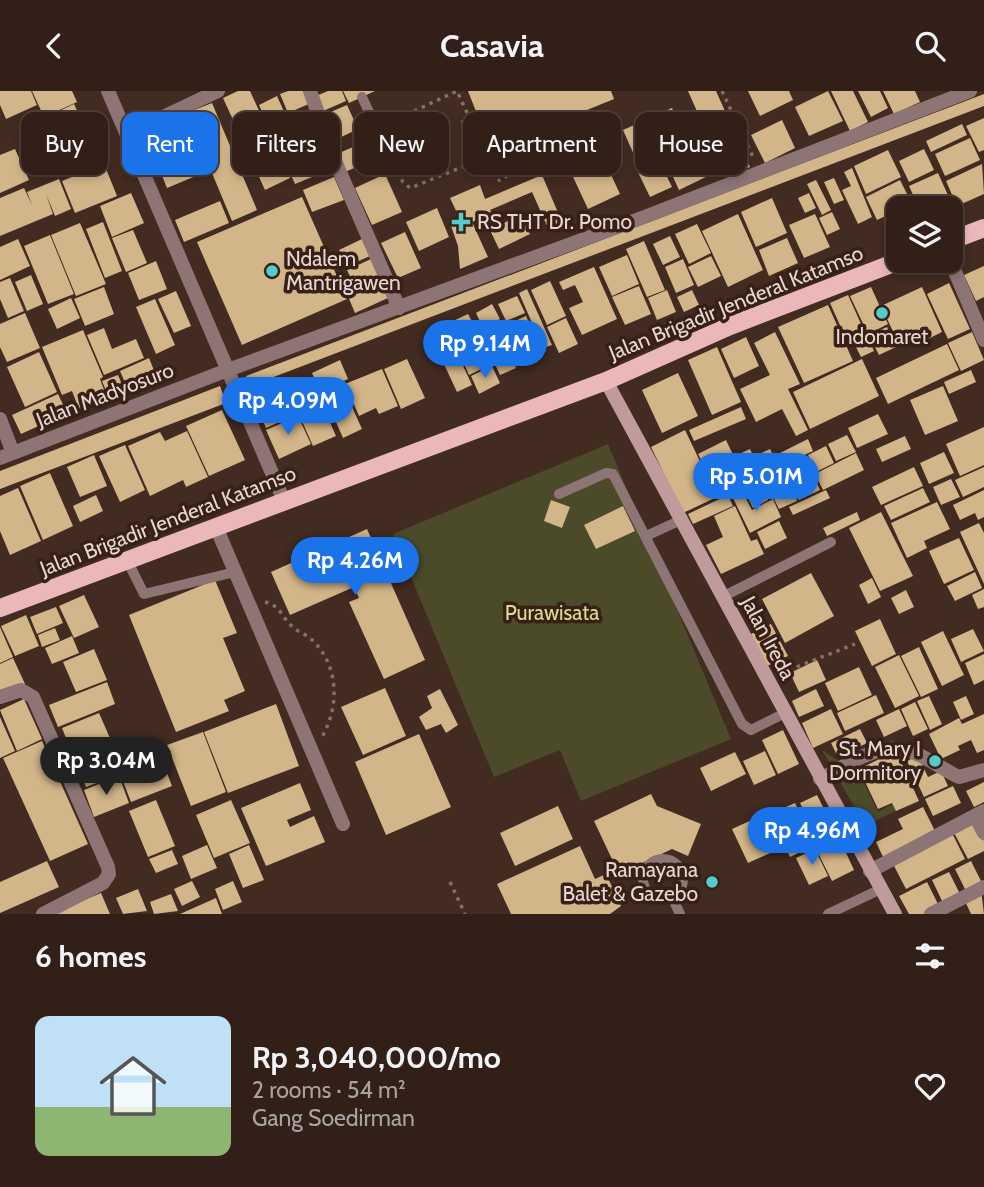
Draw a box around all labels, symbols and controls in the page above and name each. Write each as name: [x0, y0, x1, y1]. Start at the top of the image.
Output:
text: Casavia: [440, 26, 544, 65]
icon: back: [35, 27, 73, 65]
icon: search: [911, 27, 949, 65]
chip: Buy: [21, 112, 108, 175]
chip: Rent: [122, 112, 218, 175]
chip: Filters: [232, 112, 340, 175]
chip: New: [354, 112, 449, 175]
chip: Apartment: [463, 112, 621, 175]
chip: House: [635, 112, 747, 175]
map controls: [886, 196, 963, 273]
button: layers: [886, 196, 963, 273]
place label: RS THT Dr. Pomo: [477, 209, 632, 234]
marker: RS THT Dr. Pomo: [451, 212, 471, 232]
street label: Jalan Brigadir Jenderal Katamso: [604, 240, 867, 365]
place label: Ndalem Mantrigawen: [286, 246, 401, 295]
marker: Ndalem Mantrigawen: [264, 263, 280, 279]
marker: Indomaret: [874, 305, 890, 321]
pin: Rp 9.14M: [413, 321, 557, 380]
place label: Indomaret: [836, 324, 928, 349]
text: Rp 9.14M: [439, 329, 531, 357]
street label: Jalan Madyosuro: [32, 357, 177, 433]
pin: Rp 4.09M: [216, 377, 360, 437]
text: Rp 4.09M: [238, 386, 338, 414]
pin: Rp 5.01M: [684, 453, 828, 513]
street label: Jalan Brigadir Jenderal Katamso: [35, 460, 299, 581]
text: Rp 5.01M: [709, 462, 803, 490]
pin: Rp 4.26M: [283, 538, 427, 597]
text: Rp 4.26M: [307, 546, 403, 574]
street label: Jalan Ireda: [736, 591, 801, 684]
park label: Purawisata: [505, 600, 599, 625]
place label: St. Mary I Dormitory: [829, 736, 921, 785]
pin: Rp 3.04M: [34, 737, 178, 797]
text: Rp 3.04M: [56, 746, 156, 774]
marker: St. Mary I Dormitory: [927, 753, 943, 769]
pin: Rp 4.96M: [740, 807, 884, 867]
text: Rp 4.96M: [764, 816, 860, 844]
place label: Ramayana Balet & Gazebo: [563, 857, 698, 906]
marker: Ramayana Balet & Gazebo: [704, 874, 720, 890]
icon: filters: [911, 937, 949, 975]
text: 6 homes: [35, 938, 146, 975]
text: Rp 3,040,000/mo: [252, 1039, 501, 1076]
icon: home: [91, 1044, 175, 1128]
icon: heart: [911, 1067, 949, 1105]
text: 2 rooms · 54 m²: [252, 1076, 406, 1104]
text: Gang Soedirman: [252, 1104, 415, 1132]

